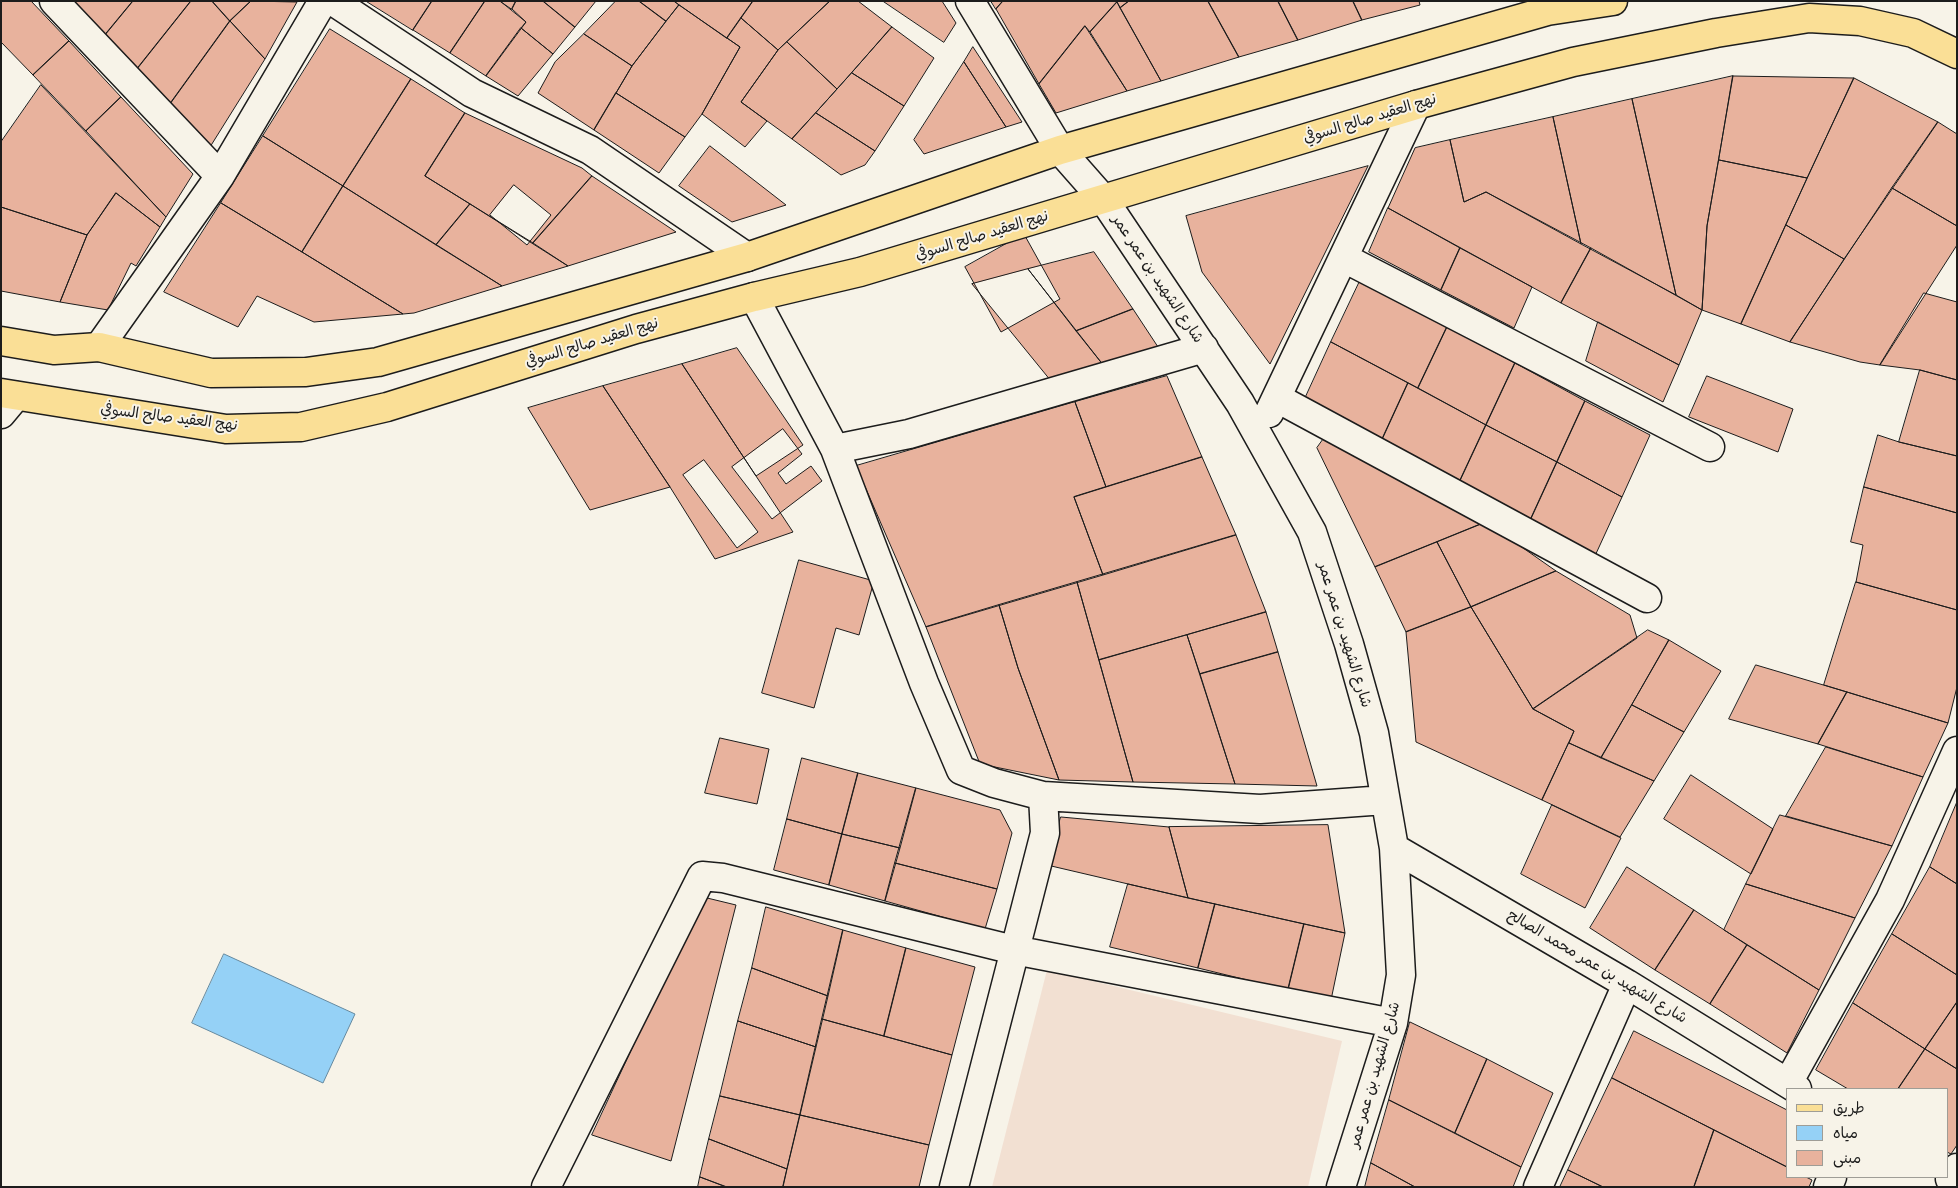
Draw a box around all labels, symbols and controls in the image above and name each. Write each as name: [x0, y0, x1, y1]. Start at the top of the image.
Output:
street label: نهج العقيد صالح السوفي: [1301, 90, 1439, 148]
street label: نهج العقيد صالح السوفي: [913, 207, 1051, 265]
street label: شارع الشهيد بن عمر عمر: [1107, 211, 1207, 347]
street label: نهج العقيد صالح السوفي: [523, 314, 661, 372]
street label: نهج العقيد صالح السوفي: [99, 401, 239, 435]
street label: شارع الشهيد بن عمر عمر: [1313, 560, 1375, 710]
street label: شارع الشهيد بن عمر محمد الصالح: [1504, 906, 1690, 1028]
street label: شارع الشهيد بن عمر عمر: [1346, 1000, 1404, 1150]
legend: [1786, 1088, 1948, 1178]
text: طريق: [1833, 1095, 1865, 1121]
text: مياه: [1833, 1120, 1858, 1146]
text: مبنى: [1833, 1145, 1861, 1171]

